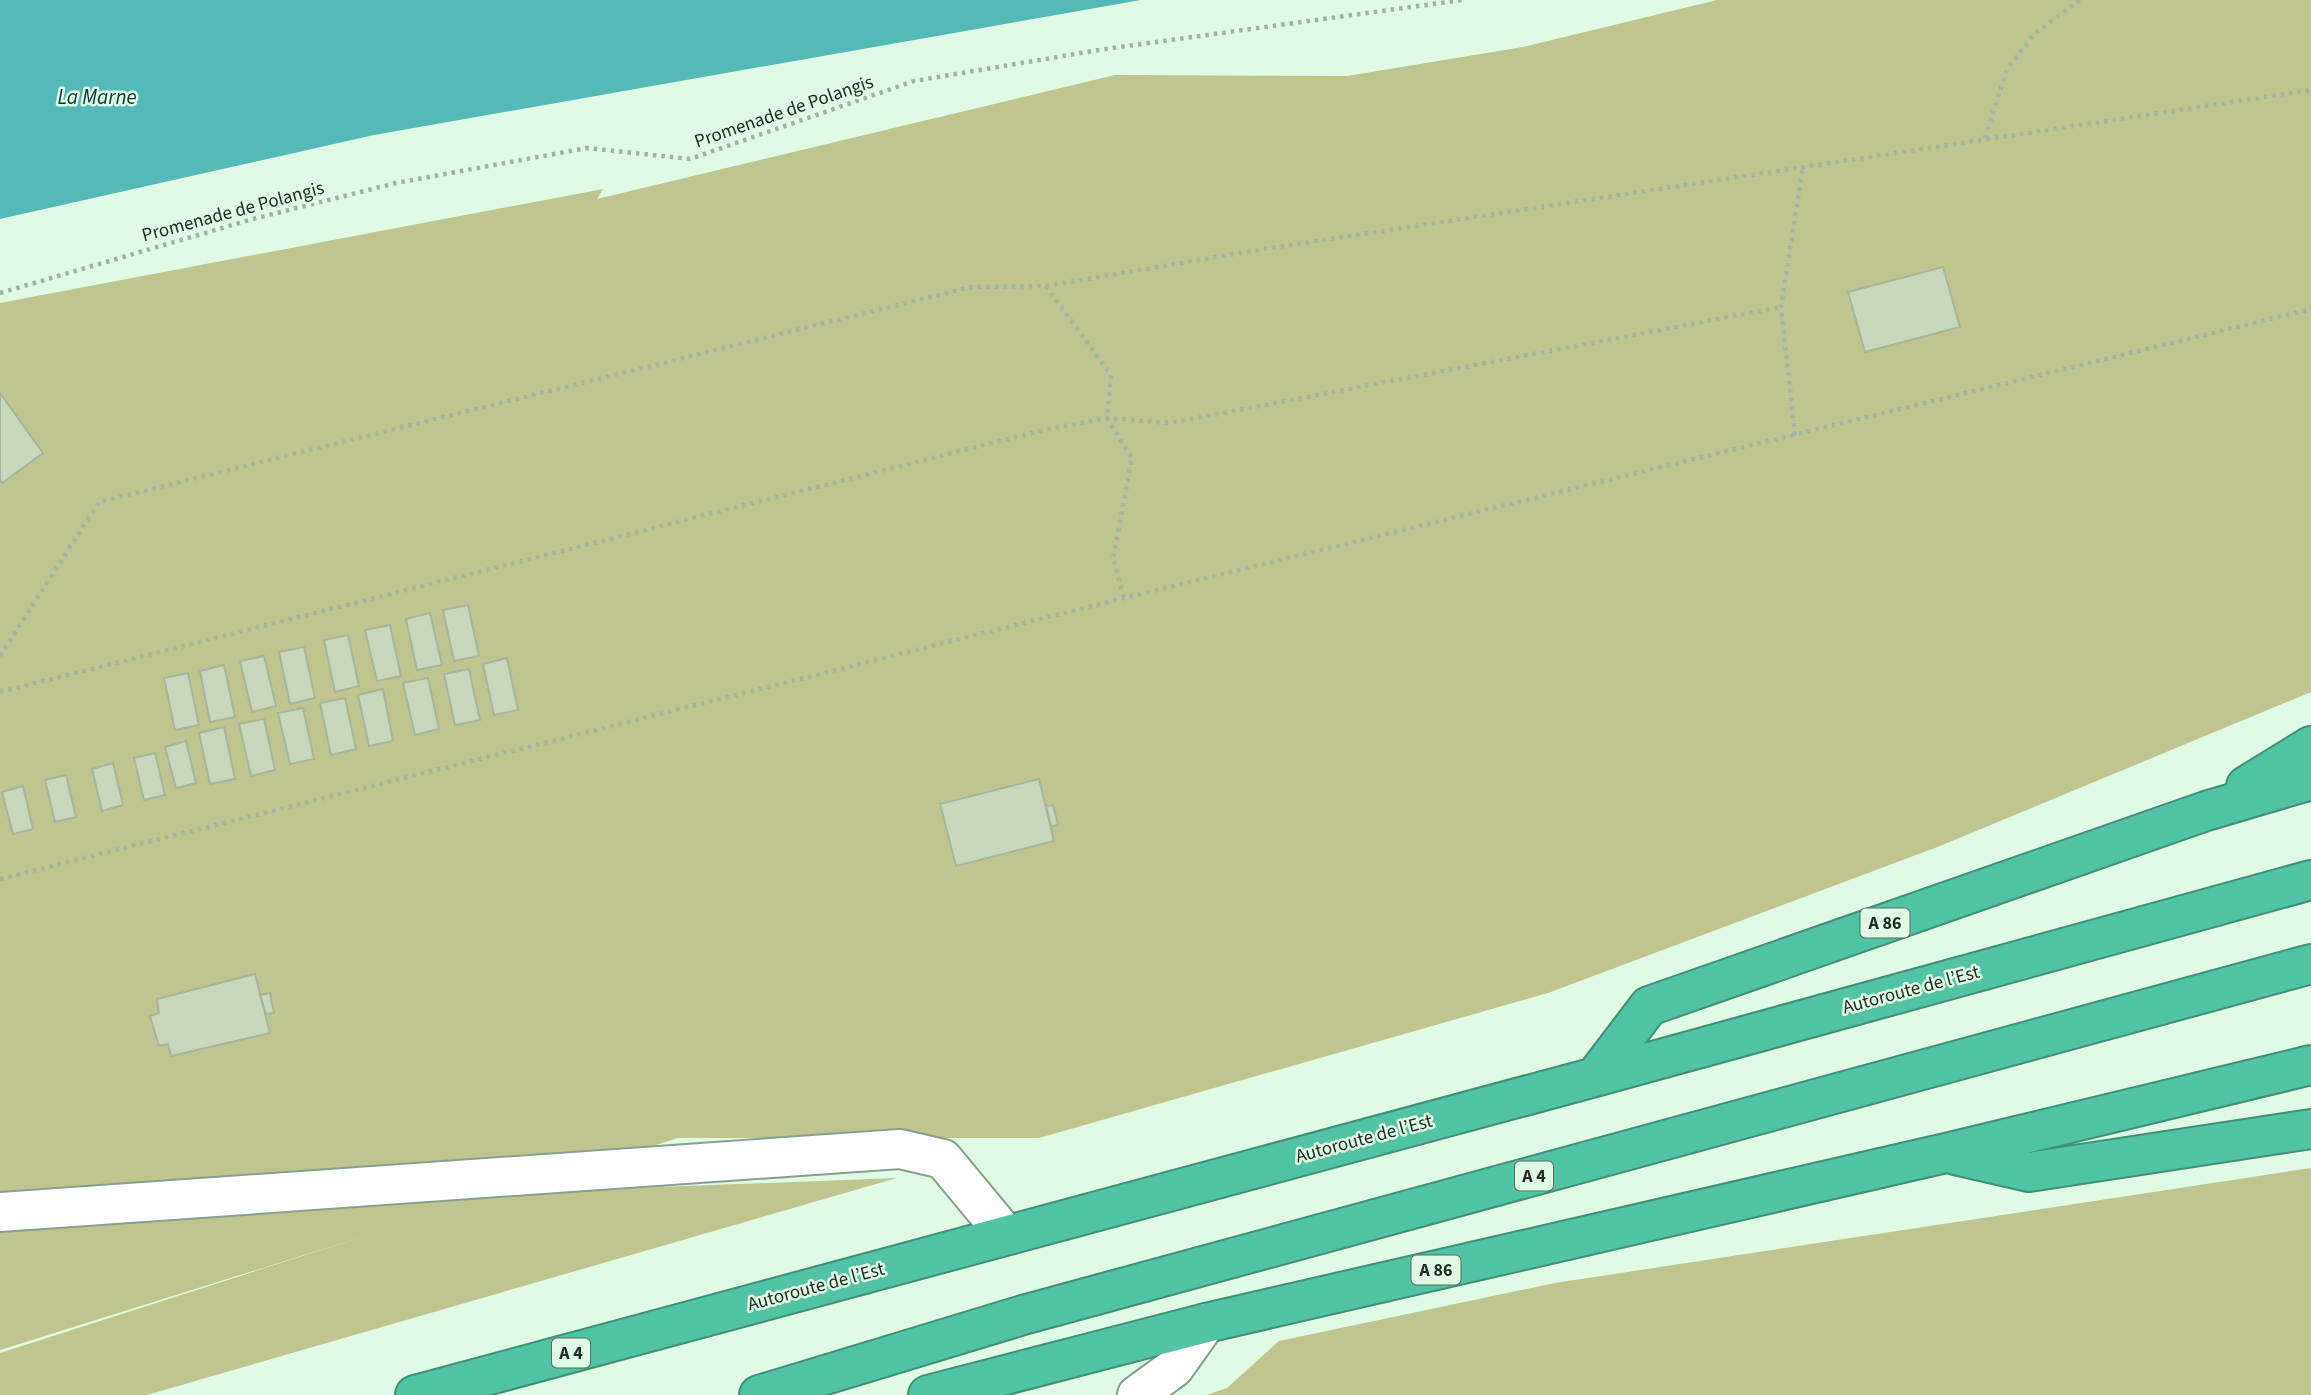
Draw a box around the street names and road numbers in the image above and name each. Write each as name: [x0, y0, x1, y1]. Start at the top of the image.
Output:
street label: Promenade de Polangis: [691, 69, 877, 155]
street label: Promenade de Polangis: [139, 175, 327, 249]
road number: A 86: [1860, 908, 1910, 938]
street label: Autoroute de l’Est: [1840, 959, 1983, 1021]
street label: Autoroute de l’Est: [1293, 1108, 1436, 1170]
road number: A 4: [1515, 1162, 1553, 1190]
road number: A 86: [1412, 1255, 1460, 1284]
street label: Autoroute de l’Est: [745, 1256, 888, 1318]
road number: A 4: [552, 1338, 590, 1368]

